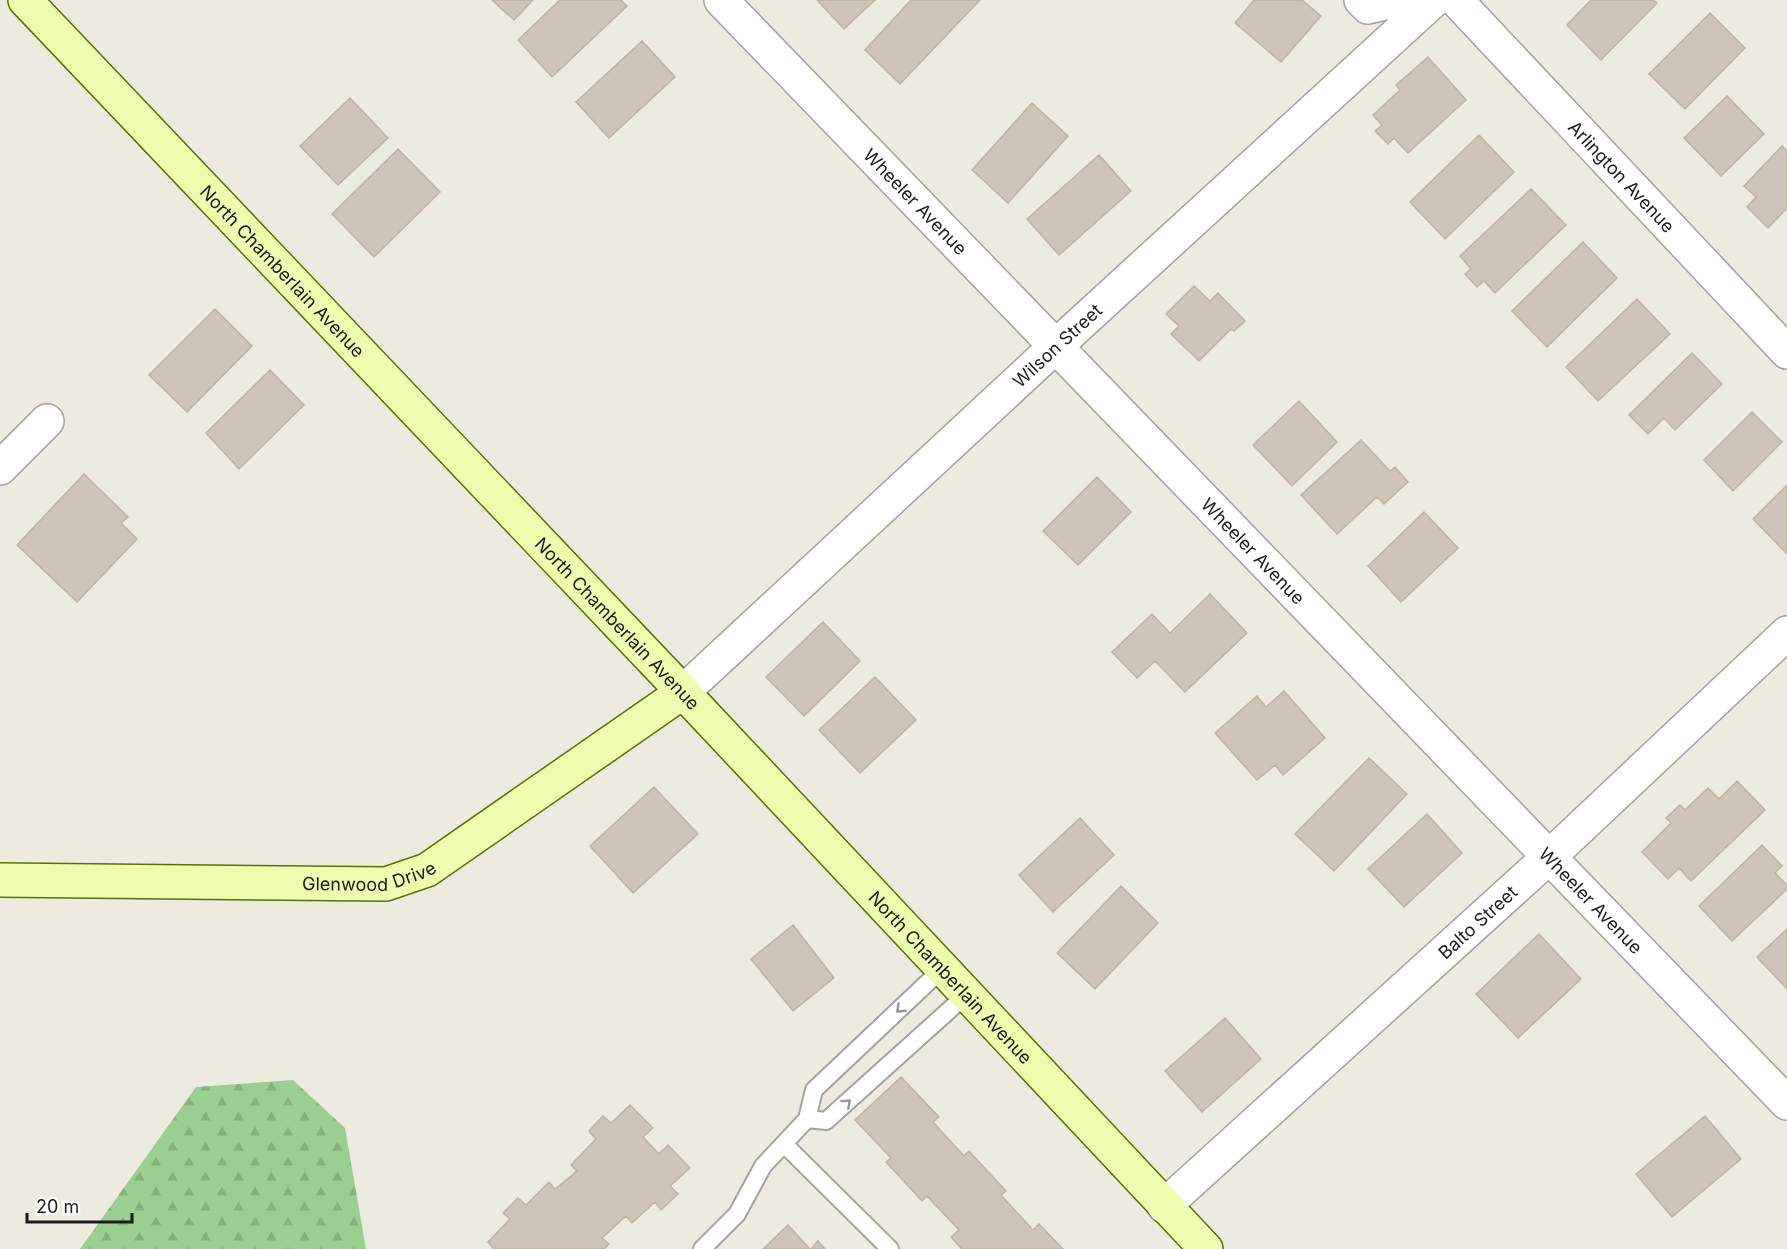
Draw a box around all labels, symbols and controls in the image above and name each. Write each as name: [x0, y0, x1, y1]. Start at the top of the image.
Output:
street label: Arlington Avenue: [1564, 116, 1679, 236]
street label: Wheeler Avenue: [860, 144, 972, 259]
street label: North Chamberlain Avenue: [196, 181, 369, 361]
street label: Wilson Street: [1008, 299, 1106, 391]
street label: Wheeler Avenue: [1197, 493, 1309, 608]
street label: North Chamberlain Avenue: [531, 533, 704, 714]
street label: Wheeler Avenue: [1535, 843, 1647, 958]
street label: Glenwood Drive: [302, 857, 440, 895]
street label: Balto Street: [1434, 881, 1521, 963]
street label: North Chamberlain Avenue: [865, 886, 1037, 1068]
one-way arrow: [896, 1002, 906, 1013]
one-way arrow: [840, 1099, 851, 1110]
scale bar: [27, 1186, 132, 1224]
text: 20 m: [36, 1196, 79, 1217]

